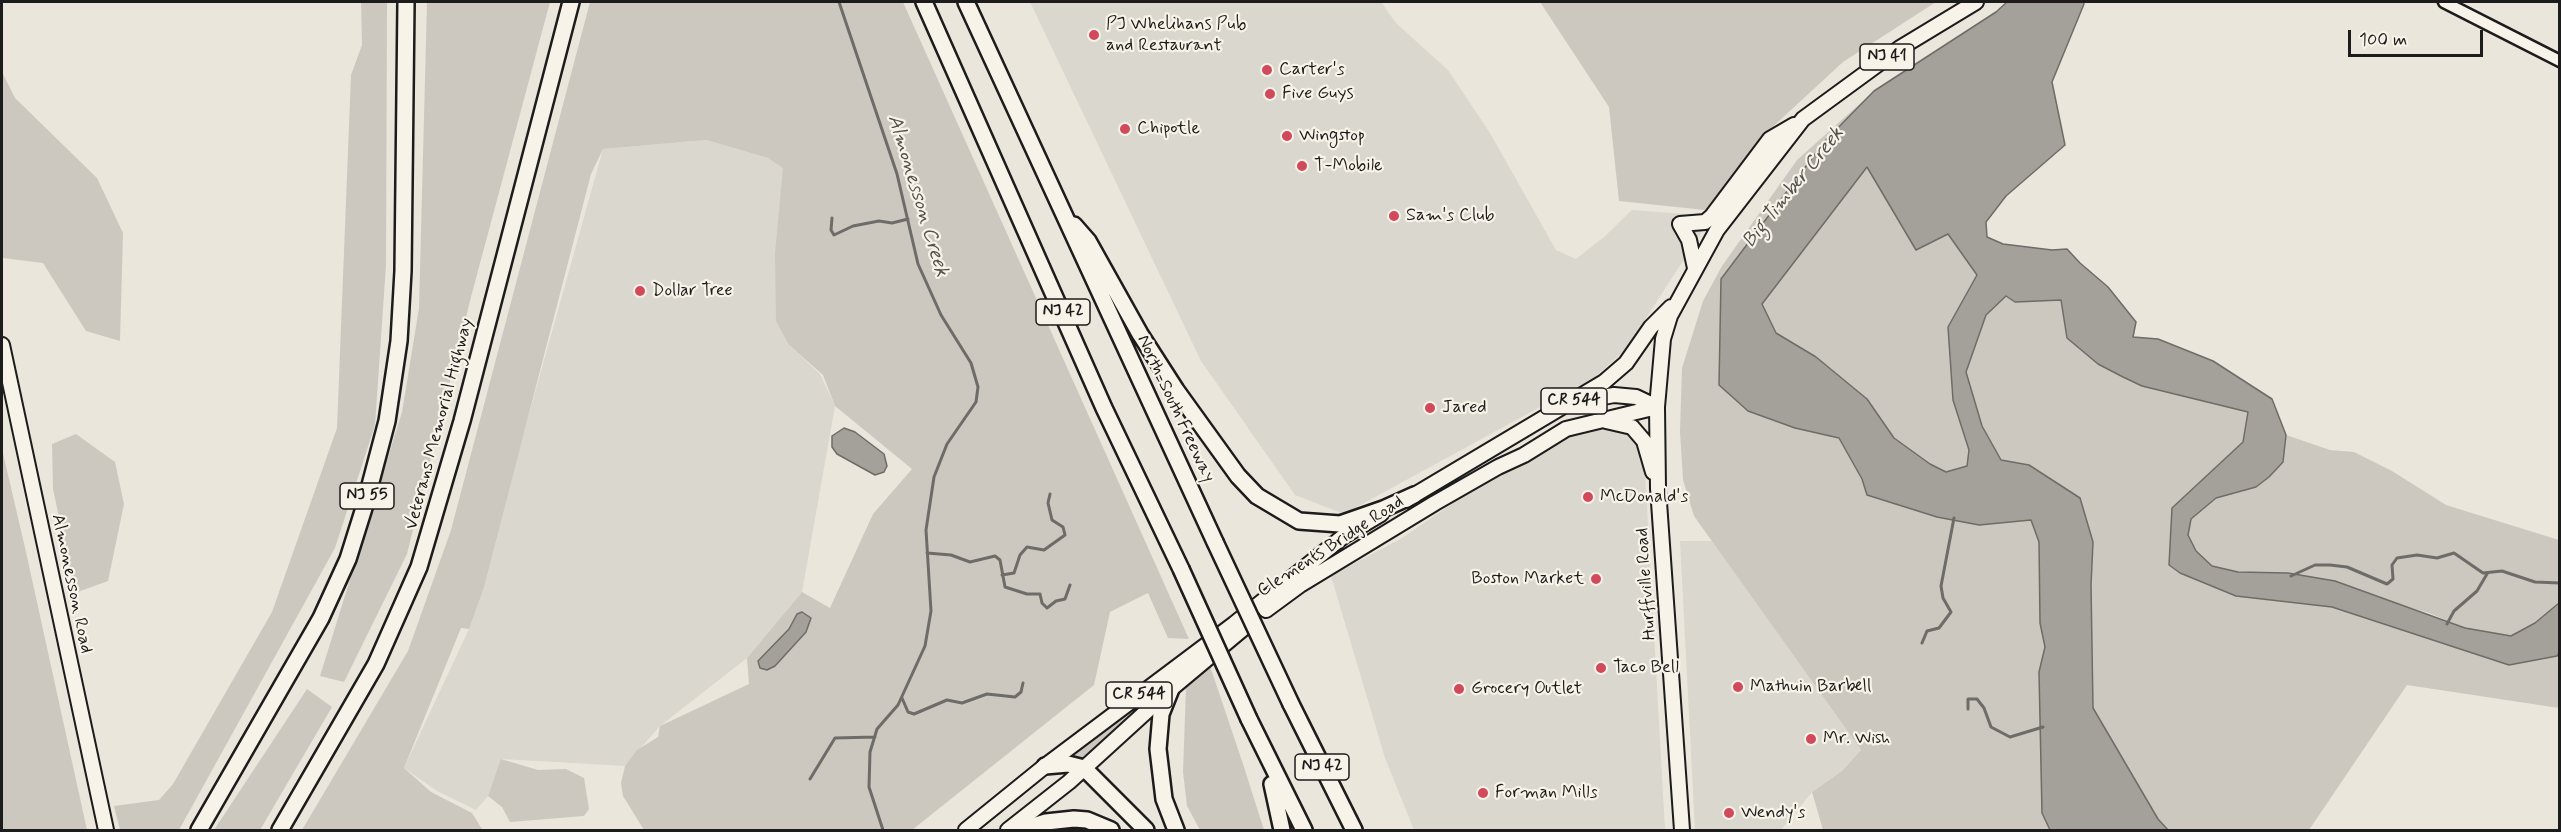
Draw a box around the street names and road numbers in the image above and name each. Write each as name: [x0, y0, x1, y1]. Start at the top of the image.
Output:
road number: NJ 41: [1860, 44, 1914, 70]
road number: NJ 42: [1036, 299, 1090, 325]
street label: Veterans Memorial Highway: [401, 316, 479, 532]
street label: North-South Freeway: [1131, 332, 1219, 486]
road number: CR 544: [1541, 388, 1607, 414]
road number: NJ 55: [340, 483, 394, 509]
street label: Clements Bridge Road: [1254, 492, 1408, 602]
street label: Almonesson Road: [46, 512, 96, 656]
street label: Hurffville Road: [1632, 527, 1662, 641]
road number: CR 544: [1106, 682, 1172, 708]
road number: NJ 42: [1295, 754, 1349, 780]

